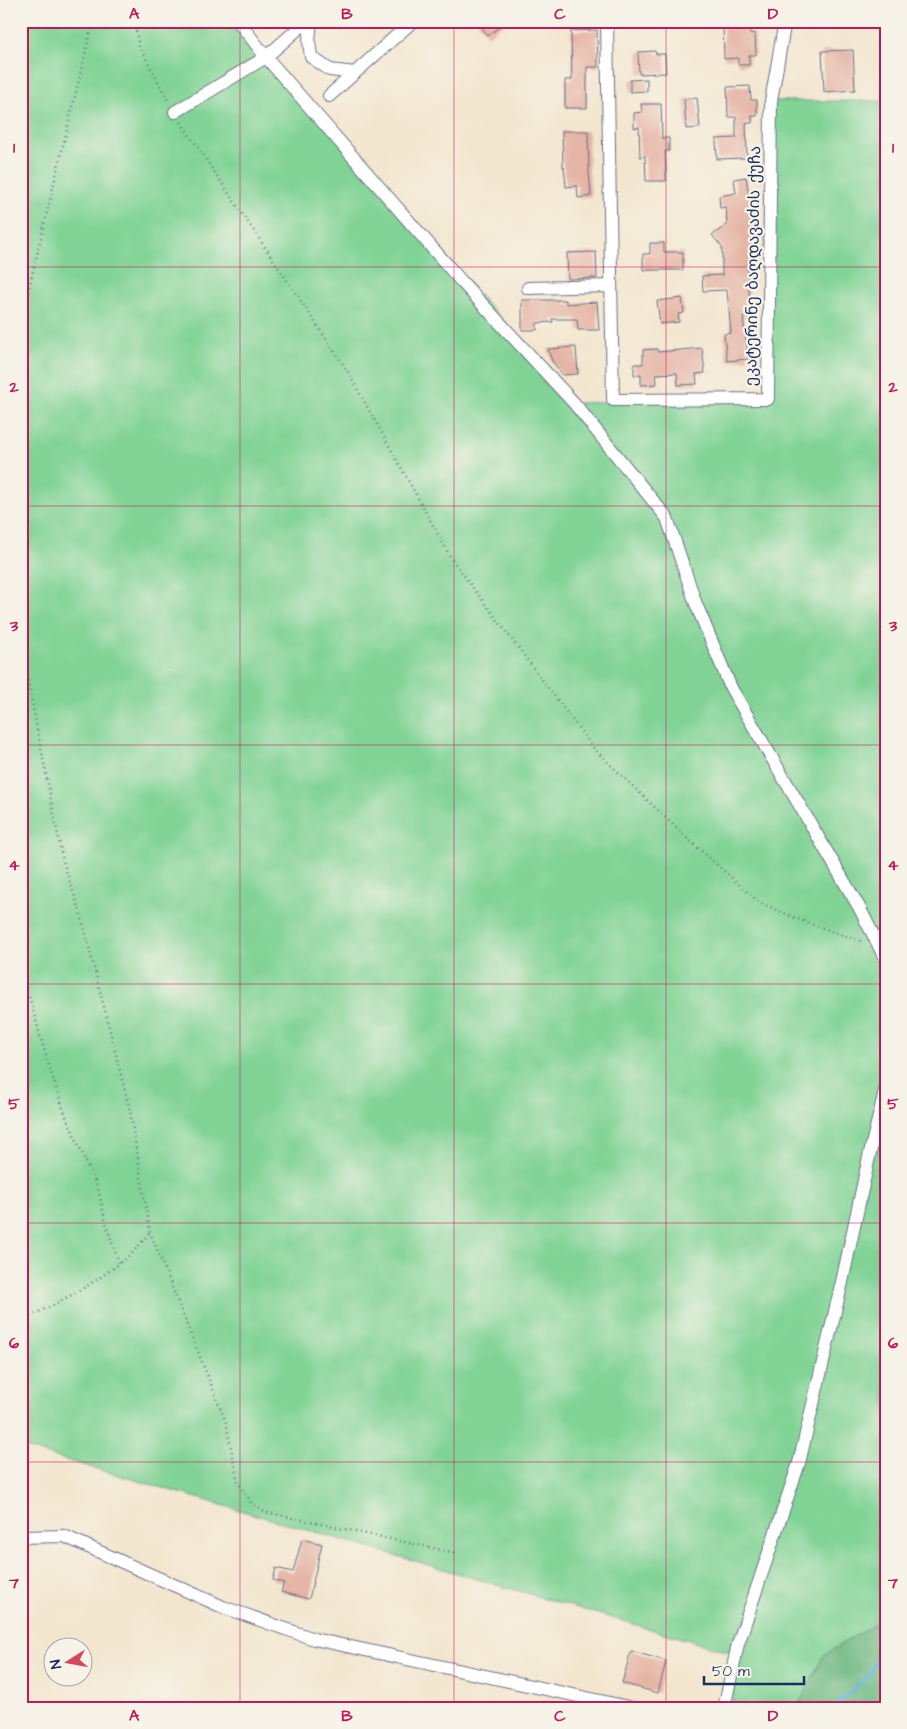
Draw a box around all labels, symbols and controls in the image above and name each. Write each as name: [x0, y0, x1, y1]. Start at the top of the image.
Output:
text: A: [129, 3, 140, 25]
text: B: [341, 3, 353, 25]
text: C: [554, 3, 566, 25]
text: D: [768, 3, 779, 25]
text: 1: [13, 137, 16, 159]
text: 1: [892, 137, 895, 159]
street label: ეკატერინე ბაღდავაძის ქუჩა: [740, 146, 766, 386]
text: 2: [8, 376, 19, 398]
text: 2: [887, 376, 898, 398]
text: 3: [9, 615, 19, 637]
text: 3: [888, 615, 898, 637]
text: 4: [9, 854, 20, 876]
text: 4: [888, 854, 899, 876]
text: 5: [8, 1093, 20, 1115]
text: 5: [887, 1093, 899, 1115]
text: 6: [9, 1332, 19, 1354]
text: 6: [888, 1332, 898, 1354]
text: 7: [8, 1572, 19, 1594]
text: 7: [887, 1572, 898, 1594]
north arrow: [42, 1636, 92, 1686]
scale bar: [704, 1654, 804, 1686]
text: N: [46, 1658, 67, 1671]
text: 50 m: [712, 1661, 750, 1682]
text: A: [129, 1705, 140, 1727]
text: B: [341, 1705, 353, 1727]
text: C: [554, 1705, 566, 1727]
text: D: [768, 1705, 779, 1727]

